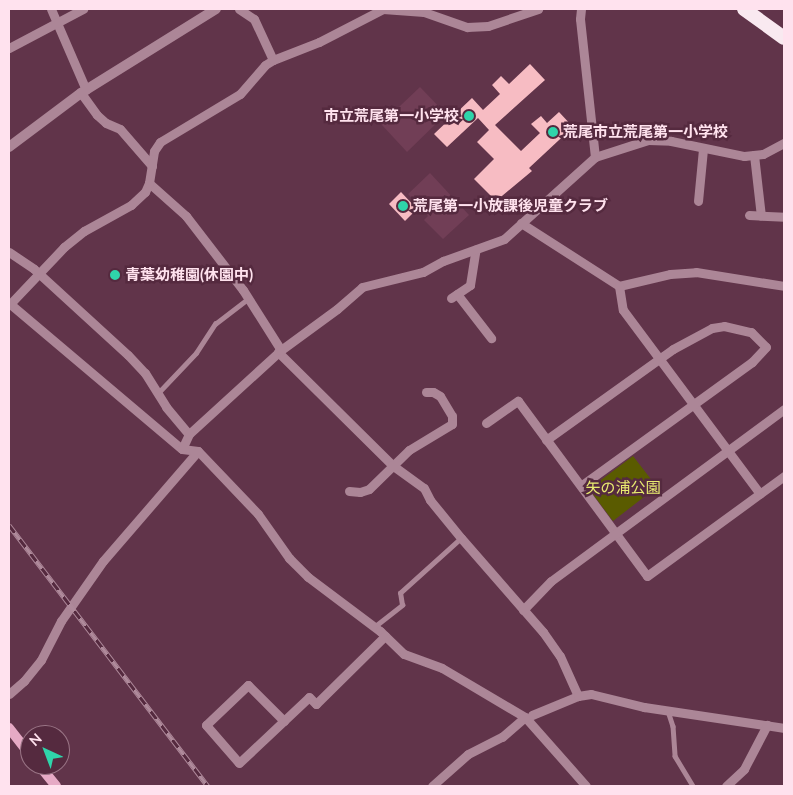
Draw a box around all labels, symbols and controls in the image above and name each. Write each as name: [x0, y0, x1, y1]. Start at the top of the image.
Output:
place label: 市立荒尾第一小学校: [324, 107, 459, 125]
marker: 市立荒尾第一小学校: [463, 110, 475, 122]
place label: 荒尾市立荒尾第一小学校: [563, 123, 728, 141]
marker: 荒尾市立荒尾第一小学校: [547, 126, 559, 138]
place label: 荒尾第一小放課後児童クラブ: [413, 197, 608, 215]
marker: 荒尾第一小放課後児童クラブ: [397, 200, 409, 212]
place label: 青葉幼稚園(休園中): [125, 266, 253, 284]
marker: 青葉幼稚園(休園中): [109, 269, 121, 281]
park label: 矢の浦公園: [586, 479, 660, 497]
north arrow: [20, 725, 70, 775]
text: N: [25, 730, 45, 749]

